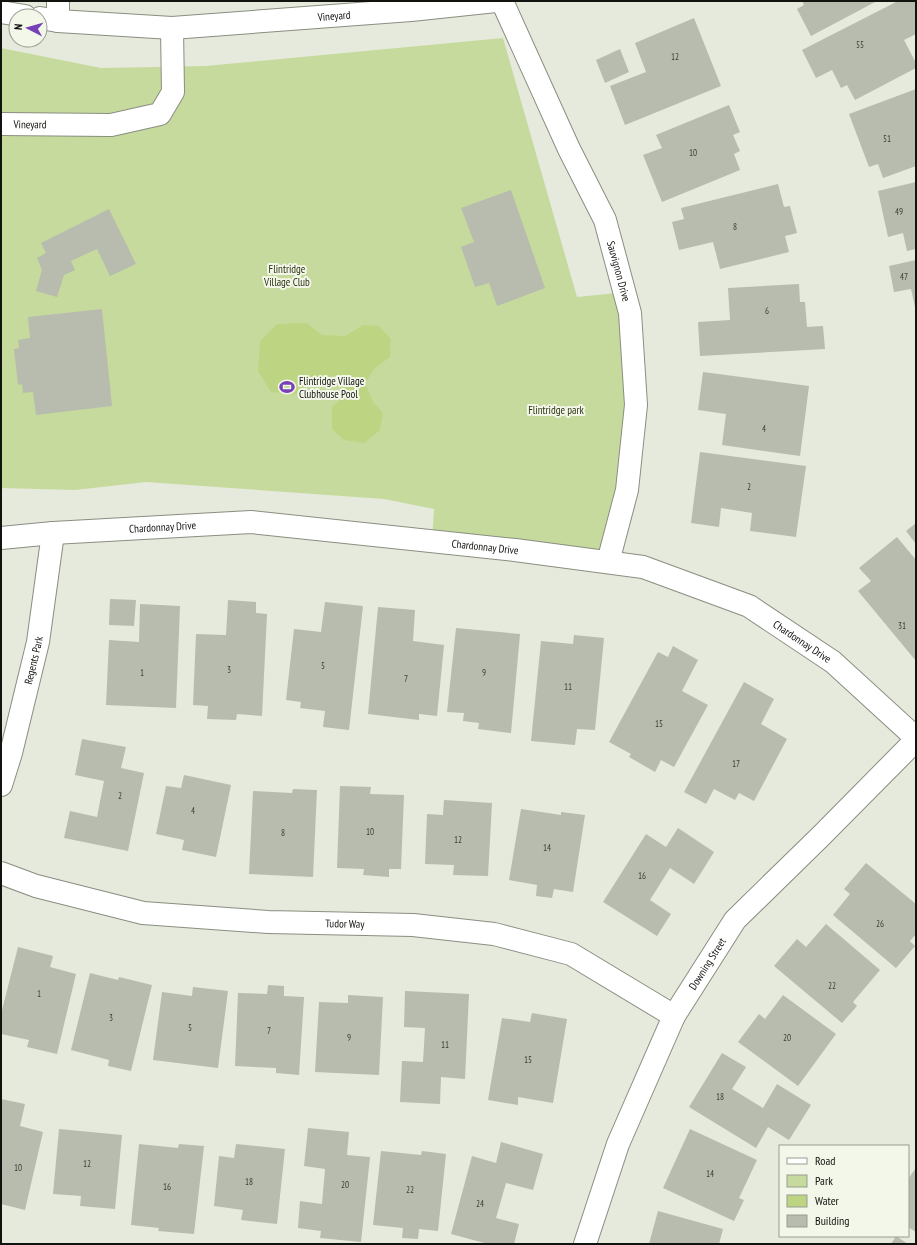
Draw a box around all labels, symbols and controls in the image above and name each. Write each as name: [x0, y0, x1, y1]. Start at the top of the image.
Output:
north arrow: [8, 8, 48, 48]
street label: Vineyard: [316, 8, 351, 24]
text: N: [11, 23, 25, 31]
house number: 55: [856, 39, 864, 50]
house number: 12: [671, 51, 679, 62]
street label: Vineyard: [12, 117, 47, 131]
house number: 51: [883, 133, 891, 144]
house number: 10: [689, 147, 697, 158]
house number: 49: [895, 206, 903, 217]
house number: 8: [733, 221, 737, 232]
street label: Sauvignon Drive: [604, 239, 634, 303]
park label: Flintridge Village Club: [263, 262, 310, 289]
house number: 47: [900, 271, 908, 282]
house number: 6: [765, 305, 769, 316]
place label: Flintridge Village Clubhouse Pool: [299, 374, 365, 401]
sports icon: Flintridge Village Clubhouse Pool: [278, 378, 296, 396]
park label: Flintridge park: [528, 403, 585, 417]
house number: 4: [762, 423, 766, 434]
house number: 2: [747, 481, 751, 492]
street label: Chardonnay Drive: [129, 518, 197, 536]
street label: Chardonnay Drive: [451, 536, 520, 557]
street label: Chardonnay Drive: [770, 617, 834, 666]
house number: 31: [898, 620, 906, 631]
street label: Regents Park: [21, 635, 46, 686]
house number: 5: [321, 660, 325, 671]
house number: 3: [227, 664, 231, 675]
house number: 1: [140, 667, 144, 678]
house number: 9: [482, 667, 486, 678]
house number: 7: [404, 673, 408, 684]
house number: 11: [564, 681, 572, 692]
house number: 15: [655, 718, 663, 729]
house number: 17: [732, 758, 740, 769]
house number: 2: [118, 790, 122, 801]
house number: 4: [191, 805, 195, 816]
house number: 10: [366, 826, 374, 837]
house number: 8: [281, 827, 285, 838]
house number: 12: [454, 834, 462, 845]
house number: 14: [543, 842, 551, 853]
house number: 16: [638, 870, 646, 881]
street label: Tudor Way: [325, 916, 365, 931]
house number: 26: [876, 918, 884, 929]
street label: Downing Street: [686, 935, 729, 992]
house number: 22: [828, 980, 836, 991]
house number: 1: [37, 988, 41, 999]
house number: 3: [109, 1012, 113, 1023]
house number: 5: [188, 1022, 192, 1033]
house number: 7: [267, 1025, 271, 1036]
house number: 9: [347, 1032, 351, 1043]
house number: 20: [783, 1032, 791, 1043]
house number: 11: [441, 1039, 449, 1050]
house number: 15: [524, 1054, 532, 1065]
house number: 18: [716, 1091, 724, 1102]
legend: [779, 1145, 909, 1237]
text: Road: [815, 1153, 835, 1168]
house number: 12: [83, 1158, 91, 1169]
house number: 10: [14, 1162, 22, 1173]
house number: 14: [706, 1168, 714, 1179]
text: Park: [815, 1173, 833, 1188]
house number: 18: [245, 1176, 253, 1187]
house number: 20: [341, 1179, 349, 1190]
house number: 16: [163, 1181, 171, 1192]
house number: 22: [406, 1184, 414, 1195]
text: Water: [815, 1193, 840, 1208]
house number: 24: [476, 1198, 484, 1209]
text: Building: [815, 1213, 850, 1228]

